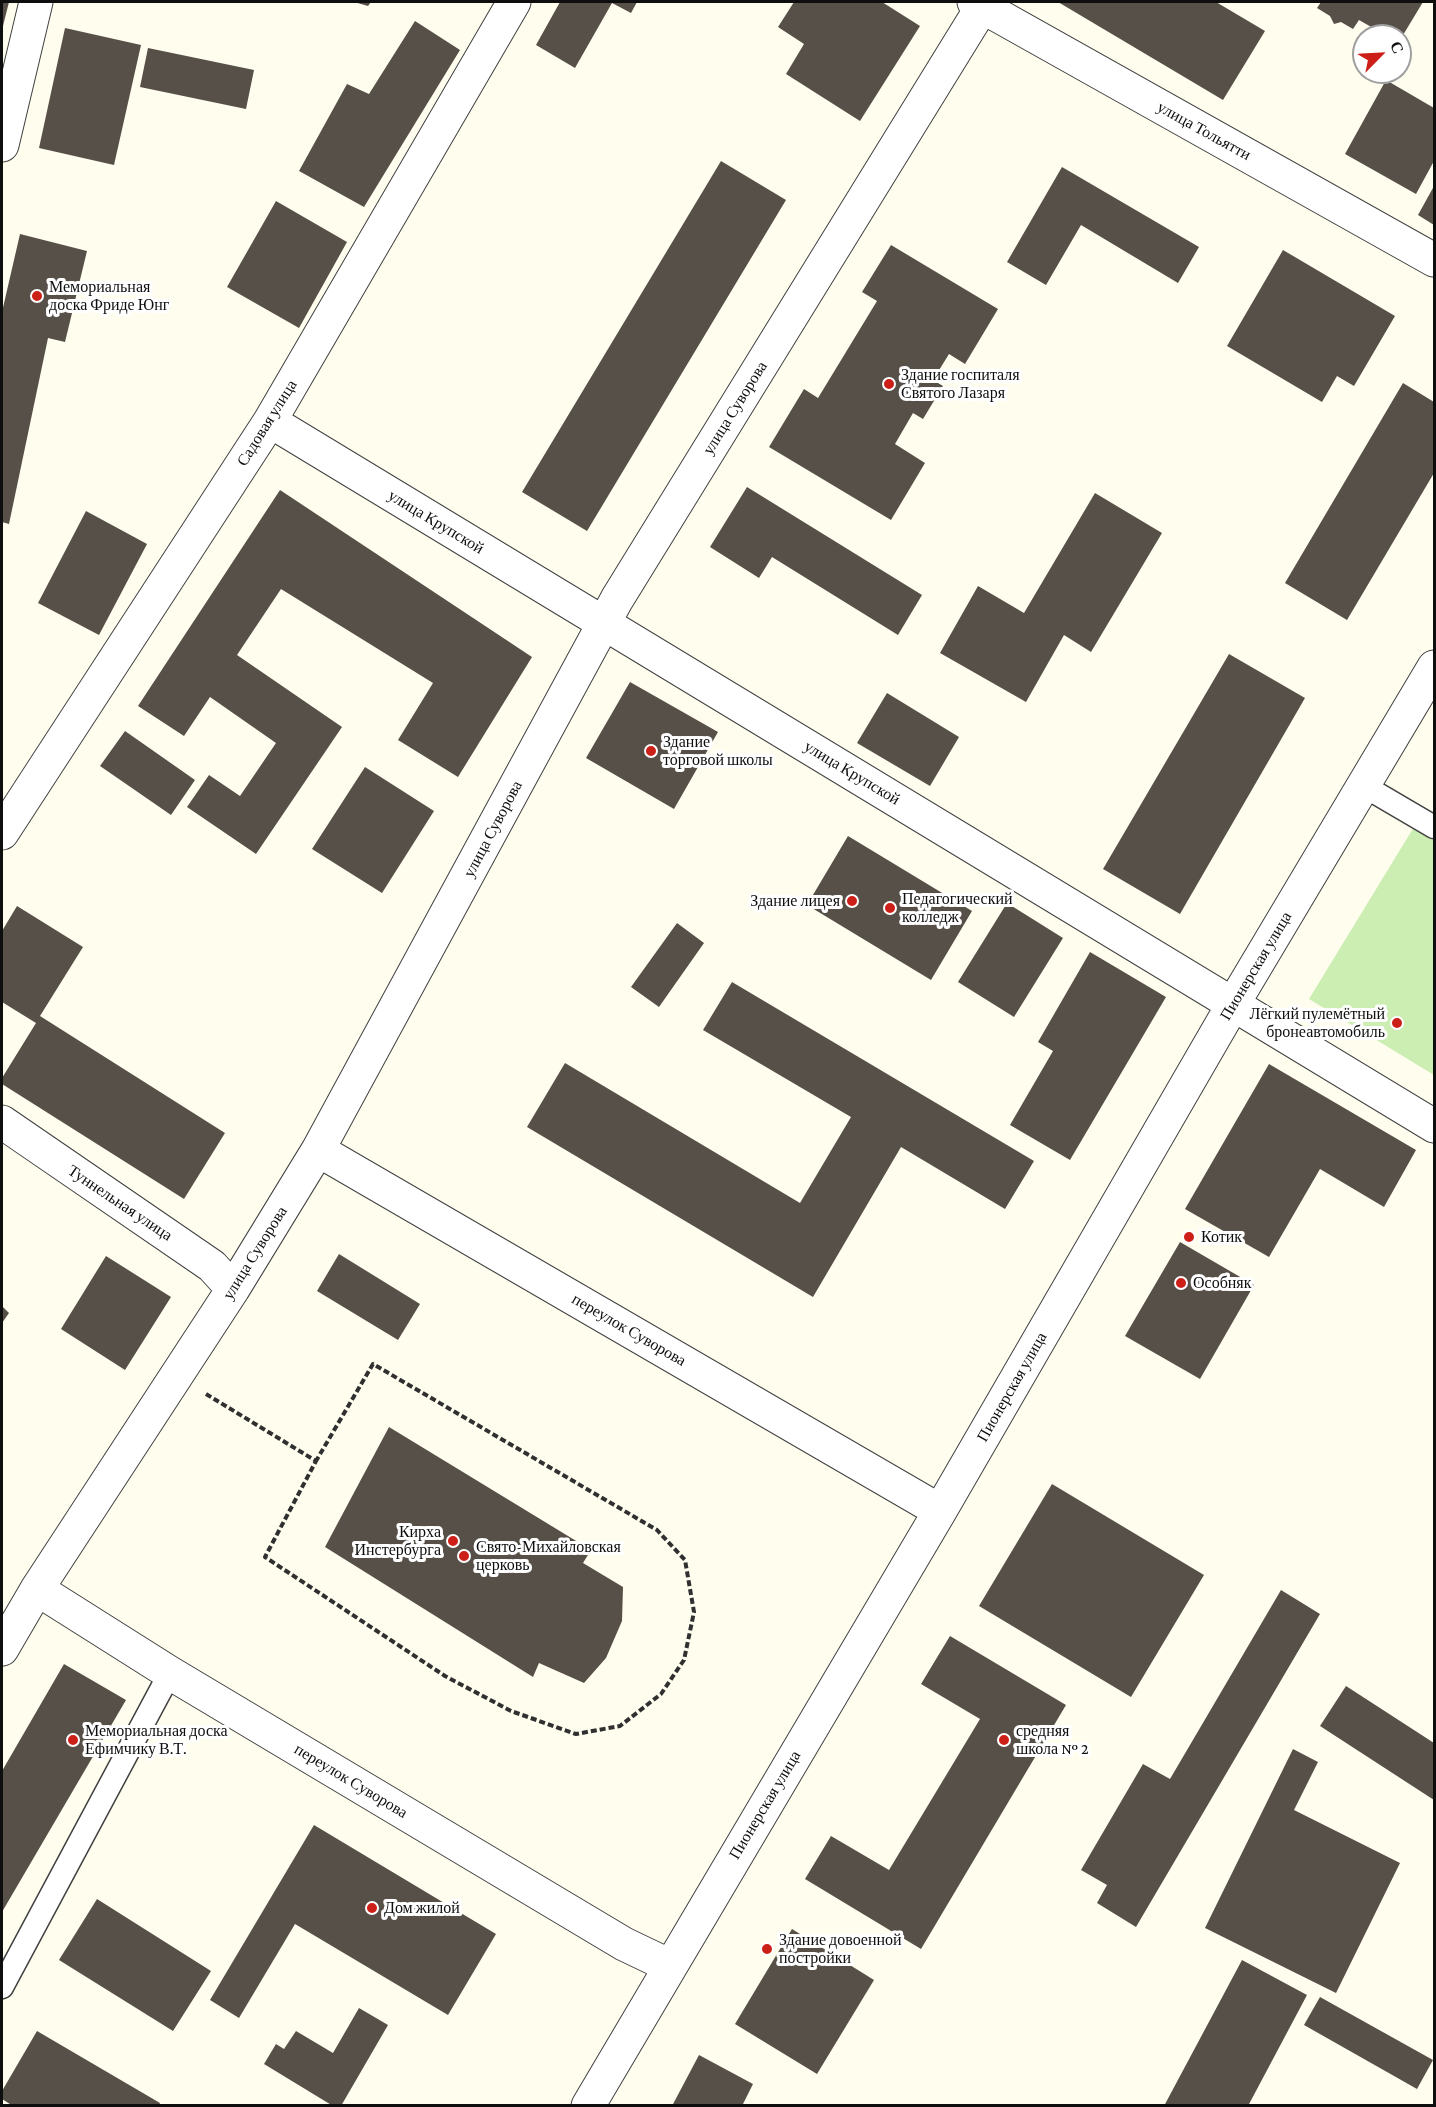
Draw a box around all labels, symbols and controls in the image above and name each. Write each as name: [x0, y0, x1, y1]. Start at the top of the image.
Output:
north arrow: [1352, 24, 1412, 84]
text: С: [1387, 39, 1407, 56]
street label: улица Тольятти: [1154, 97, 1254, 165]
place label: Мемориальная доска Фриде Юнг: [49, 277, 169, 315]
marker: Мемориальная доска Фриде Юнг: [30, 289, 44, 303]
street label: улица Суворова: [699, 358, 771, 458]
place label: Здание госпиталя Святого Лазаря: [901, 365, 1020, 403]
street label: Садовая улица: [233, 376, 301, 470]
marker: Здание госпиталя Святого Лазаря: [882, 377, 896, 391]
street label: улица Крупской: [385, 486, 487, 558]
place label: Здание торговой школы: [663, 732, 773, 770]
street label: улица Крупской: [801, 737, 903, 809]
marker: Здание торговой школы: [644, 744, 658, 758]
street label: улица Суворова: [459, 777, 527, 881]
place label: Педагогический колледж: [902, 889, 1013, 927]
place label: Здание лицея: [750, 891, 840, 911]
marker: Здание лицея: [845, 894, 859, 908]
marker: Педагогический колледж: [883, 901, 897, 915]
street label: Пионерская улица: [1216, 908, 1296, 1024]
place label: Лёгкий пулемётный бронеавтомобиль: [1250, 1004, 1385, 1042]
marker: Лёгкий пулемётный бронеавтомобиль: [1390, 1016, 1404, 1030]
street label: Туннельная улица: [64, 1161, 176, 1245]
street label: улица Суворова: [219, 1203, 291, 1303]
place label: Котик: [1201, 1227, 1242, 1247]
marker: Котик: [1182, 1230, 1196, 1244]
place label: Особняк: [1193, 1273, 1251, 1293]
marker: Особняк: [1174, 1276, 1188, 1290]
street label: переулок Суворова: [569, 1290, 689, 1370]
street label: Пионерская улица: [973, 1329, 1051, 1445]
place label: Кирха Инстербурга: [354, 1522, 441, 1560]
marker: Кирха Инстербурга: [446, 1534, 460, 1548]
place label: Свято-Михайловская церковь: [476, 1537, 621, 1575]
marker: Свято-Михайловская церковь: [457, 1549, 471, 1563]
place label: Мемориальная доска Ефимчику В.Т.: [85, 1721, 228, 1759]
place label: средняя школа № 2: [1016, 1721, 1089, 1759]
marker: Мемориальная доска Ефимчику В.Т.: [66, 1733, 80, 1747]
marker: средняя школа № 2: [997, 1733, 1011, 1747]
street label: переулок Суворова: [291, 1740, 411, 1822]
street label: Пионерская улица: [725, 1747, 805, 1863]
place label: Дом жилой: [384, 1898, 460, 1918]
marker: Дом жилой: [365, 1901, 379, 1915]
place label: Здание довоенной постройки: [779, 1930, 902, 1968]
marker: Здание довоенной постройки: [760, 1942, 774, 1956]

